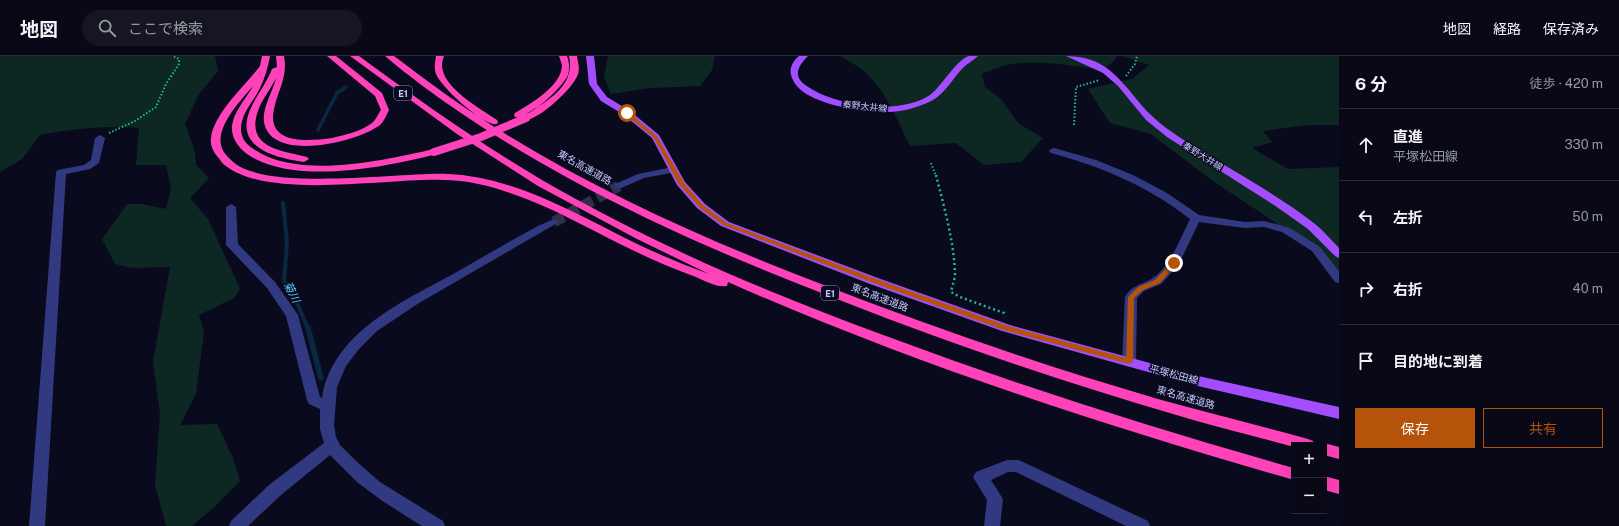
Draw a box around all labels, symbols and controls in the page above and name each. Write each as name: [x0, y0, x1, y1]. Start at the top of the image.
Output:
search box: [82, 10, 362, 46]
icon: search: [96, 17, 118, 39]
text: 地図: [20, 18, 58, 40]
text: ここで検索: [128, 20, 203, 37]
text: 地図: [1443, 21, 1471, 37]
text: 経路: [1493, 21, 1521, 37]
text: 保存済み: [1543, 21, 1599, 37]
text: 6 分: [1355, 74, 1387, 94]
text: 徒歩 · 420 m: [1530, 76, 1603, 91]
road number: E1: [394, 86, 412, 100]
street label: 秦野大井線: [842, 98, 889, 114]
route start: [618, 104, 636, 122]
text: 直進: [1393, 128, 1423, 145]
icon: ahead: [1355, 134, 1377, 156]
text: 330 m: [1564, 137, 1603, 152]
street label: 秦野大井線: [1181, 139, 1226, 173]
street label: 東名高速道路: [556, 147, 614, 187]
text: 平塚松田線: [1393, 149, 1458, 164]
icon: left: [1355, 206, 1377, 228]
text: 左折: [1393, 209, 1423, 226]
text: 50 m: [1572, 209, 1603, 224]
route end: [1165, 254, 1183, 272]
icon: right: [1355, 278, 1377, 300]
water label: 菊川: [282, 279, 303, 305]
street label: 東名高速道路: [850, 281, 910, 313]
text: 右折: [1393, 281, 1423, 298]
text: 40 m: [1572, 281, 1603, 296]
road number: E1: [821, 286, 839, 300]
icon: arrive: [1355, 350, 1377, 372]
text: 目的地に到着: [1393, 353, 1483, 370]
street label: 平塚松田線: [1148, 362, 1200, 386]
street label: 東名高速道路: [1156, 383, 1216, 411]
button: 保存: [1355, 408, 1475, 448]
button: 共有: [1483, 408, 1603, 448]
map controls: [1291, 442, 1327, 514]
button: +: [1291, 442, 1327, 478]
button: −: [1291, 478, 1327, 514]

